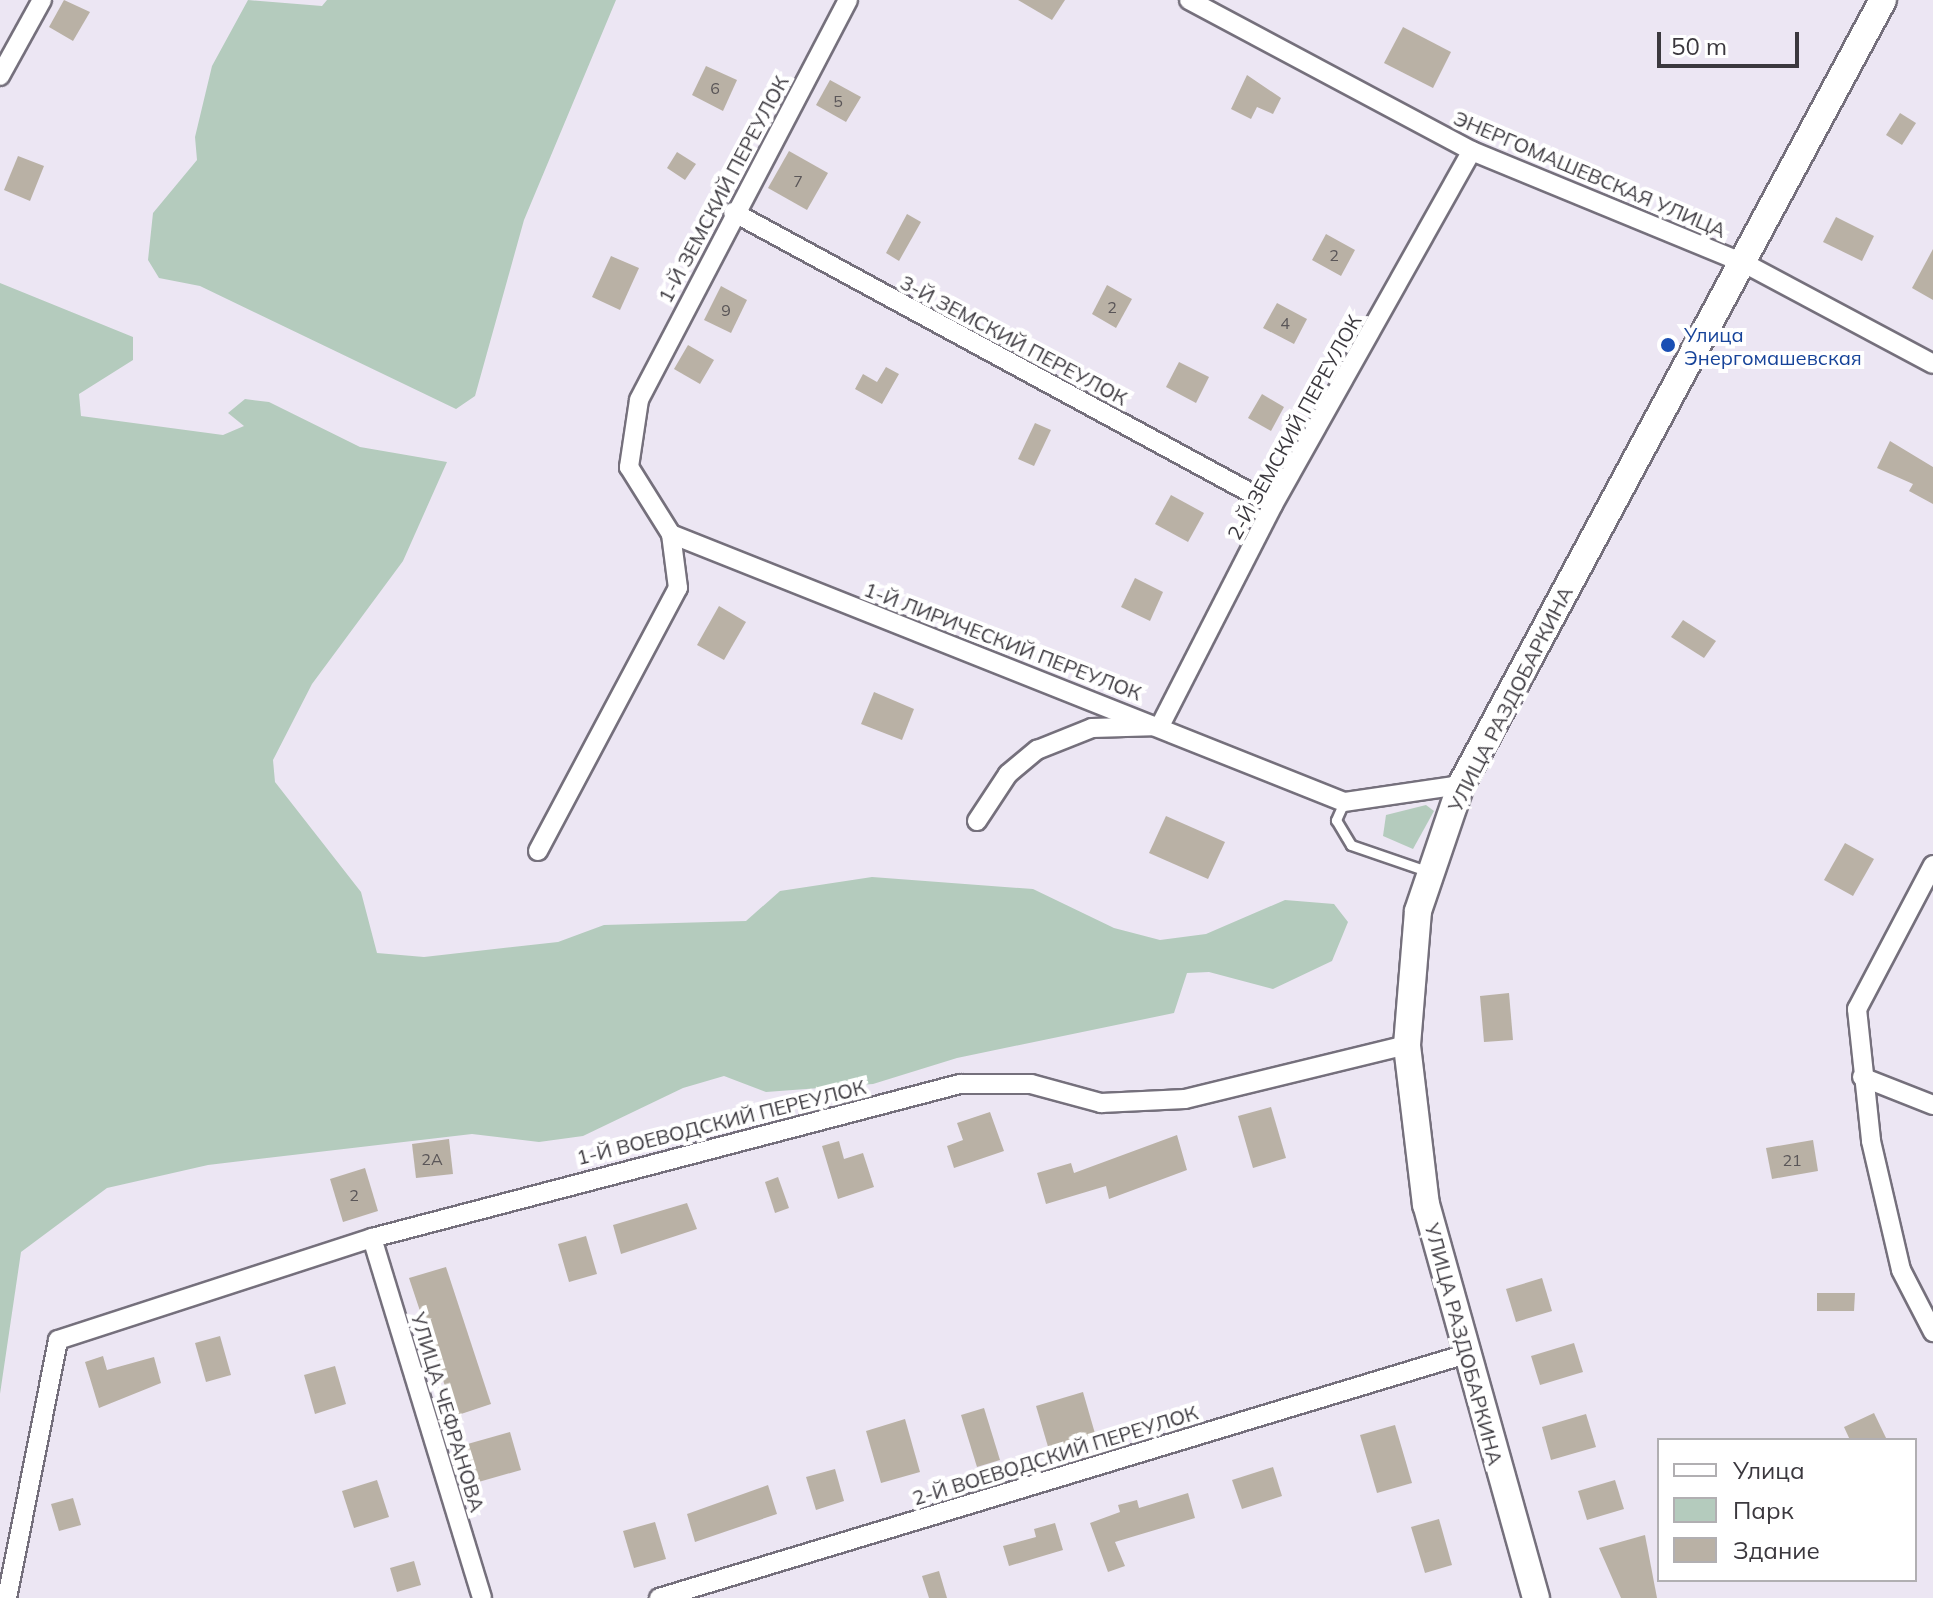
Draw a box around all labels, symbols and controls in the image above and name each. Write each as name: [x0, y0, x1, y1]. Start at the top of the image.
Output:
scale bar: [1661, 16, 1803, 66]
text: 50 m: [1671, 31, 1727, 61]
street label: 1-Й ЗЕМСКИЙ ПЕРЕУЛОК: [653, 71, 793, 307]
house number: 6: [710, 78, 720, 98]
house number: 5: [833, 91, 843, 111]
street label: ЭНЕРГОМАШЕВСКАЯ УЛИЦА: [1450, 106, 1730, 242]
house number: 7: [793, 171, 803, 191]
house number: 2: [1329, 245, 1339, 265]
street label: 3-Й ЗЕМСКИЙ ПЕРЕУЛОК: [896, 270, 1132, 410]
house number: 2: [1107, 297, 1117, 317]
house number: 9: [721, 300, 731, 320]
street label: 2-Й ЗЕМСКИЙ ПЕРЕУЛОК: [1222, 310, 1366, 544]
house number: 4: [1280, 313, 1290, 333]
place label: Улица Энергомашевская: [1684, 322, 1862, 369]
marker: Улица Энергомашевская: [1659, 336, 1677, 354]
street label: 1-Й ЛИРИЧЕСКИЙ ПЕРЕУЛОК: [861, 577, 1145, 705]
street label: УЛИЦА РАЗДОБАРКИНА: [1443, 582, 1577, 816]
street label: 1-Й ВОЕВОДСКИЙ ПЕРЕУЛОК: [574, 1074, 868, 1170]
house number: 2А: [421, 1149, 443, 1169]
house number: 21: [1782, 1150, 1802, 1170]
house number: 2: [349, 1185, 359, 1205]
street label: УЛИЦА РАЗДОБАРКИНА: [1420, 1220, 1508, 1468]
street label: УЛИЦА ЧЕФРАНОВА: [406, 1309, 490, 1515]
street label: 2-Й ВОЕВОДСКИЙ ПЕРЕУЛОК: [909, 1400, 1201, 1510]
legend: [1657, 1438, 1917, 1582]
text: Улица: [1733, 1455, 1805, 1485]
text: Парк: [1733, 1495, 1794, 1525]
text: Здание: [1733, 1535, 1820, 1565]

